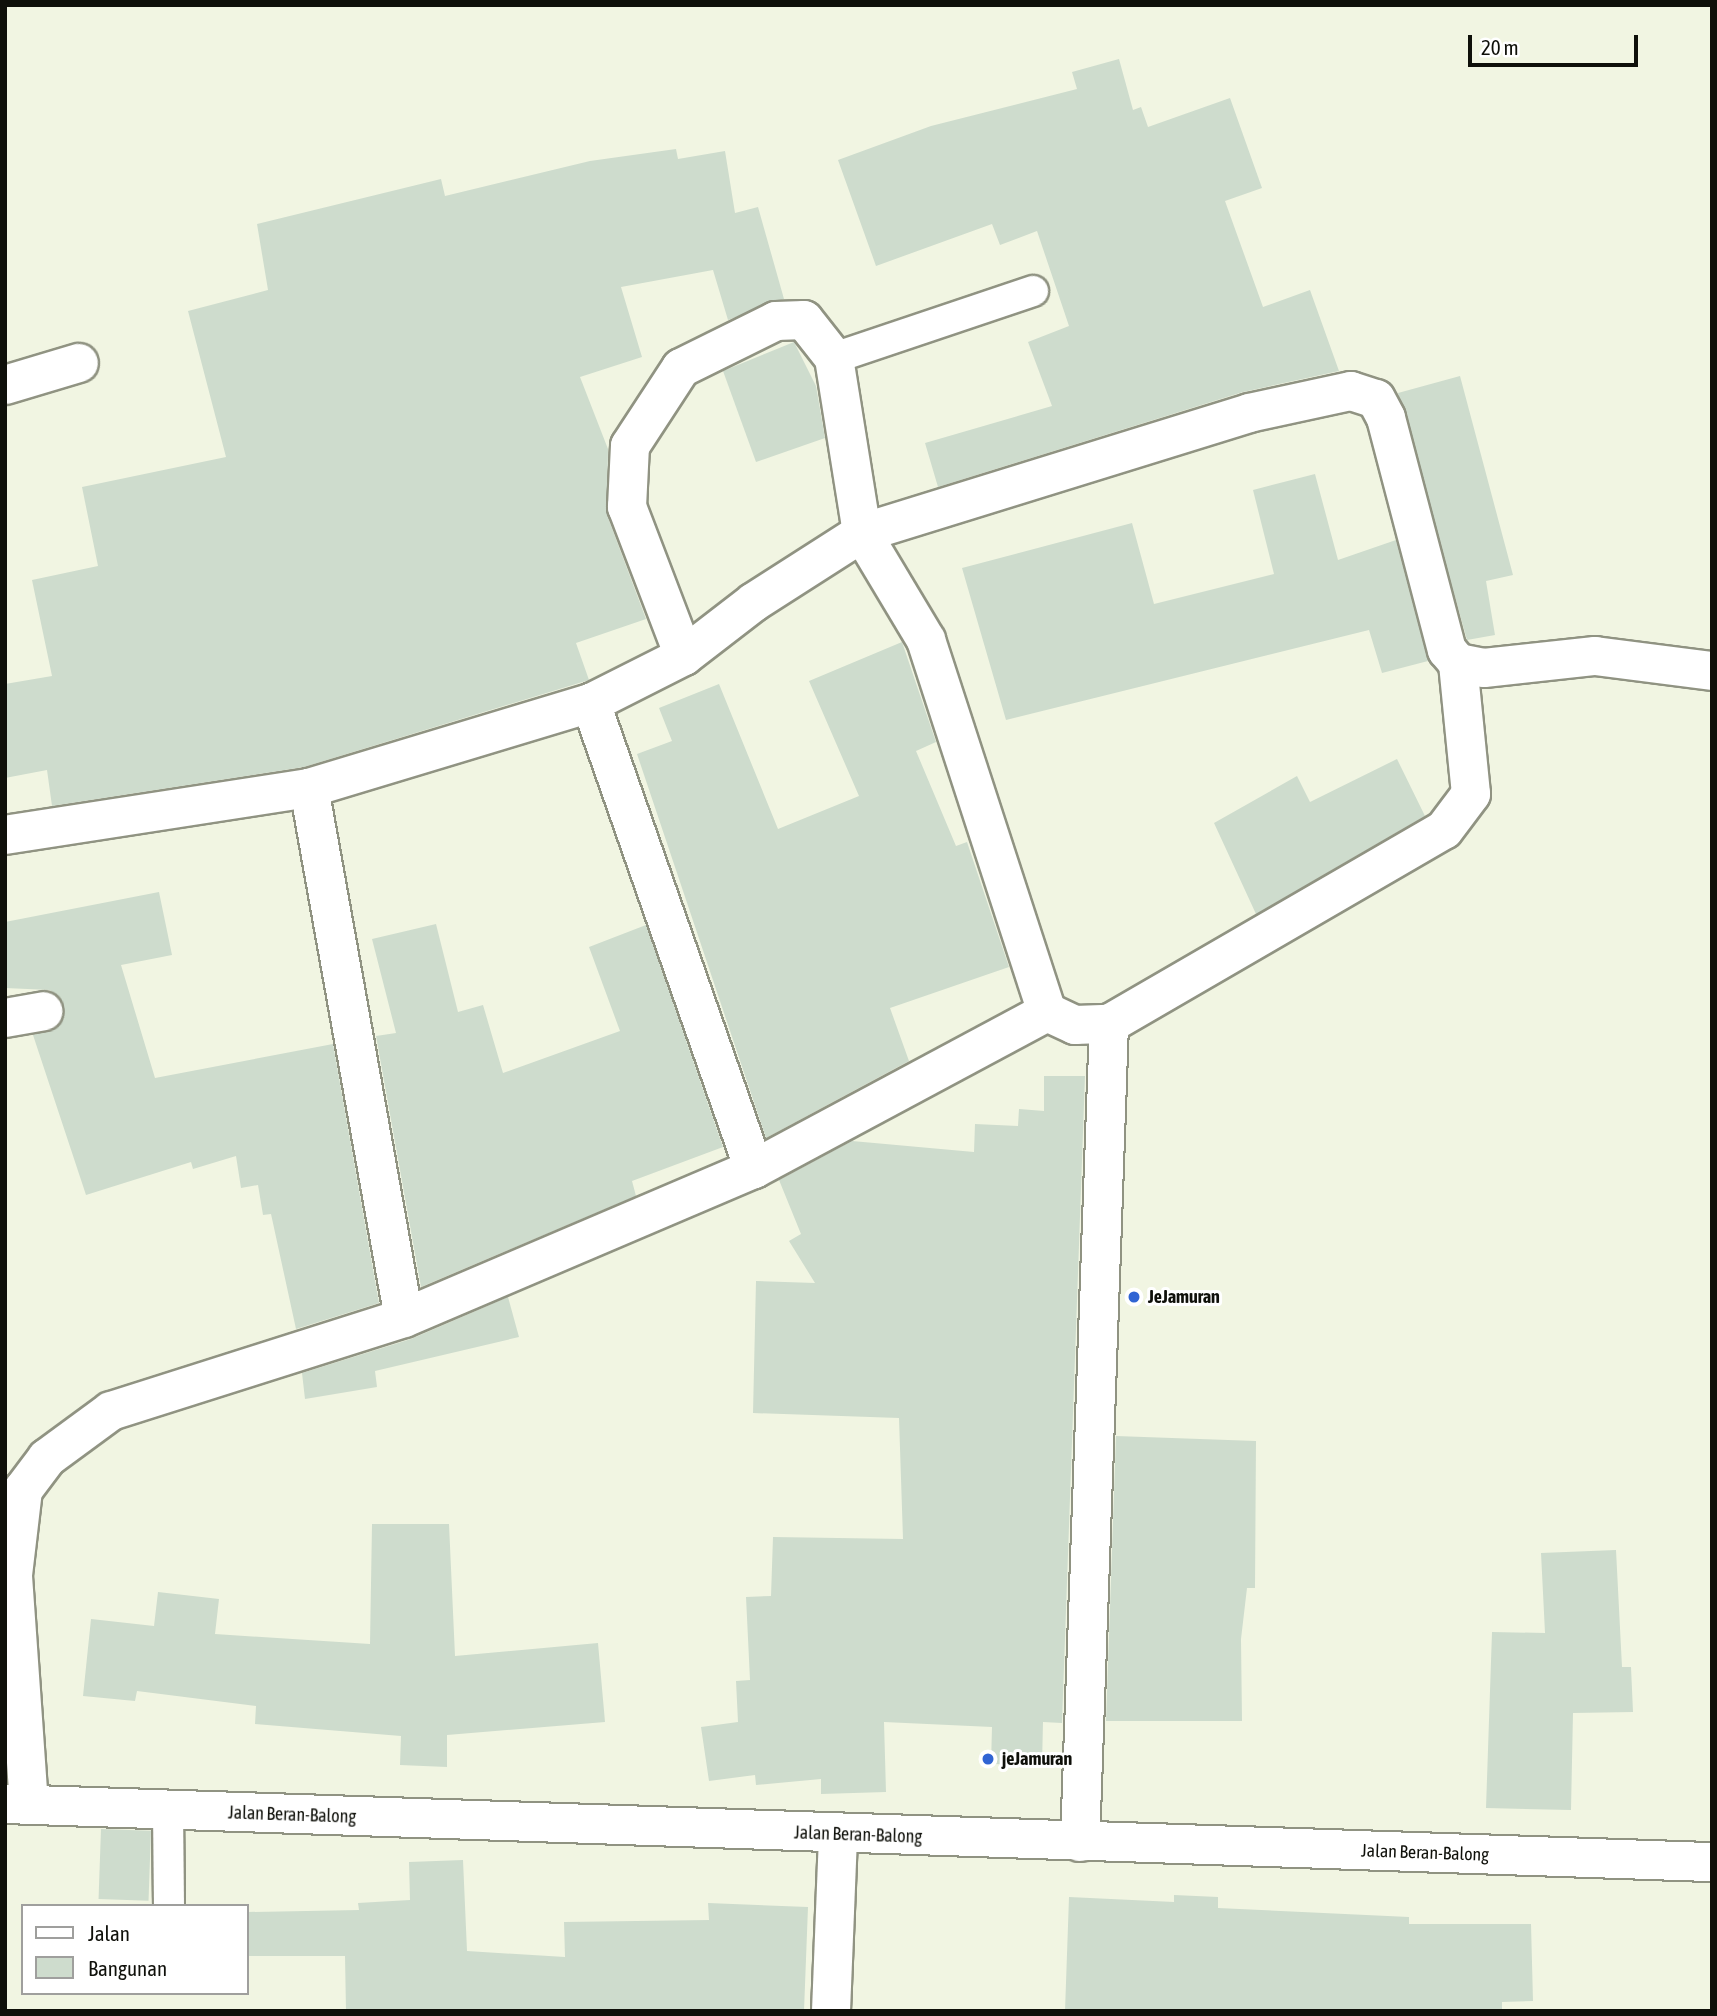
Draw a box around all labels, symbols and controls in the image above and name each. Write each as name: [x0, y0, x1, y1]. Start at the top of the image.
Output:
scale bar: [1472, 21, 1642, 65]
text: 20 m: [1481, 35, 1519, 59]
place label: JeJamuran: [1148, 1286, 1220, 1308]
marker: JeJamuran: [1126, 1289, 1142, 1305]
place label: jeJamuran: [1002, 1748, 1072, 1770]
marker: jeJamuran: [980, 1751, 996, 1767]
street label: Jalan Beran-Balong: [228, 1802, 356, 1828]
street label: Jalan Beran-Balong: [794, 1822, 922, 1848]
street label: Jalan Beran-Balong: [1361, 1840, 1489, 1866]
legend: [21, 1904, 248, 1995]
text: Jalan: [88, 1921, 130, 1945]
text: Bangunan: [88, 1956, 167, 1980]

